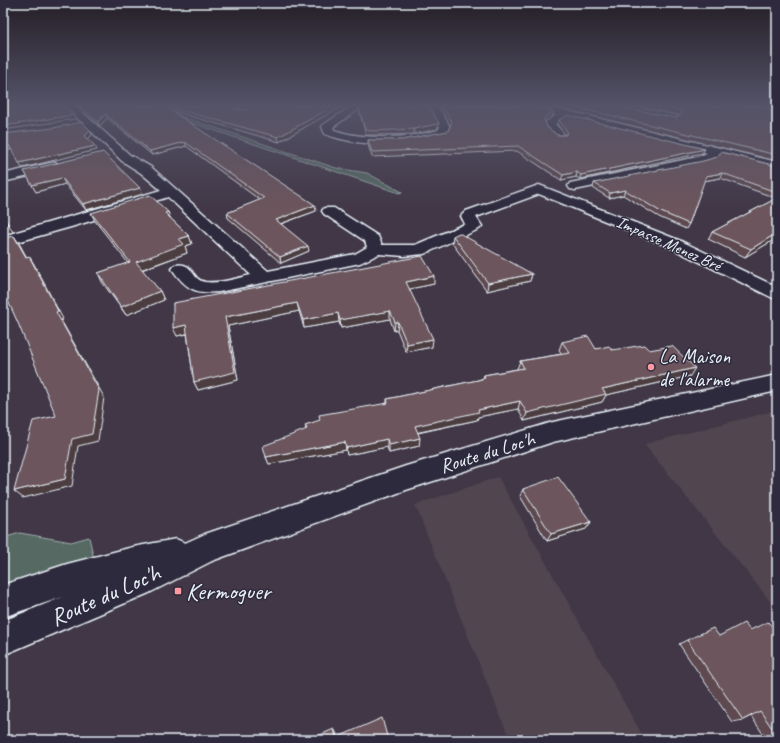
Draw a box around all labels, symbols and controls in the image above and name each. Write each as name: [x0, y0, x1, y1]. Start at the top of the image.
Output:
street label: Impasse Menez Bré: [613, 211, 727, 277]
place label: La Maison de l'alarme: [659, 344, 731, 392]
marker: La Maison de l'alarme: [646, 362, 656, 372]
street label: Route du Loc'h: [437, 426, 539, 479]
street label: Route du Loc'h: [45, 557, 166, 633]
place label: Kermoguer: [186, 576, 273, 606]
marker: Kermoguer: [173, 586, 183, 596]

